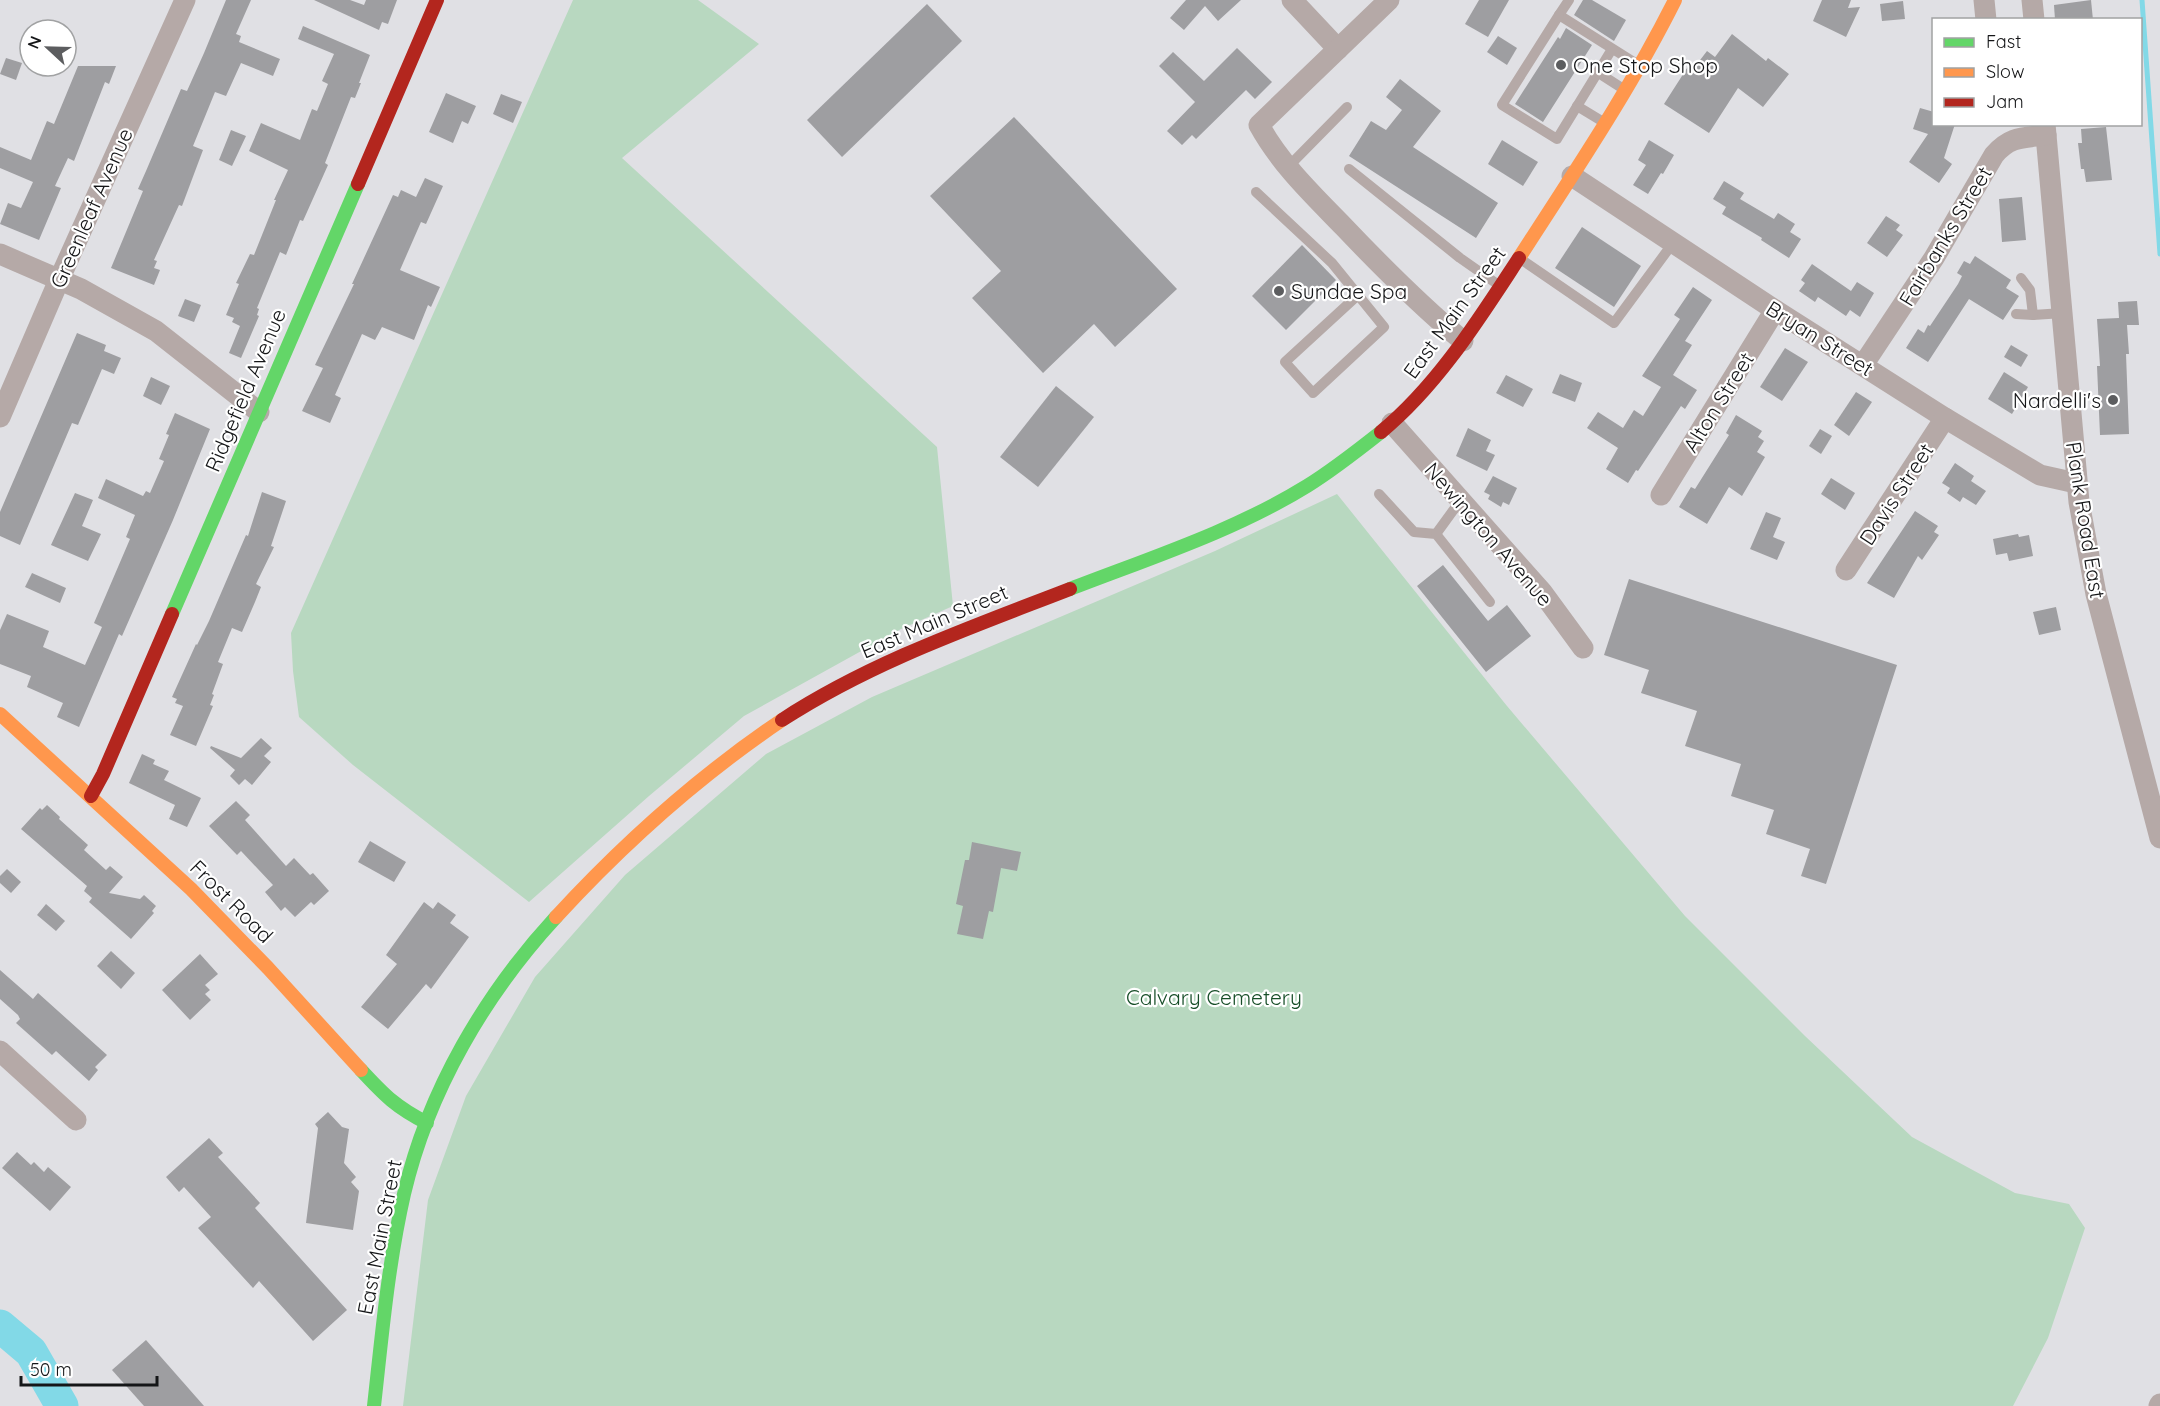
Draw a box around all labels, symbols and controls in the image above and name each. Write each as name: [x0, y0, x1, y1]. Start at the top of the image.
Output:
north arrow: [18, 18, 78, 78]
legend: [1932, 18, 2142, 126]
text: Fast: [1986, 30, 2021, 53]
text: N: [23, 33, 46, 52]
place label: One Stop Shop: [1573, 52, 1718, 78]
marker: One Stop Shop: [1554, 58, 1568, 72]
text: Slow: [1986, 60, 2024, 83]
text: Jam: [1986, 90, 2024, 113]
street label: Greenleaf Avenue: [44, 124, 138, 292]
street label: Fairbanks Street: [1893, 161, 1997, 311]
street label: East Main Street: [1397, 241, 1511, 383]
place label: Sundae Spa: [1291, 278, 1407, 304]
marker: Sundae Spa: [1272, 284, 1286, 298]
street label: Bryan Street: [1762, 295, 1878, 381]
street label: Ridgefield Avenue: [199, 305, 291, 475]
street label: Alton Street: [1677, 347, 1759, 457]
place label: Nardelli's: [2013, 387, 2101, 413]
marker: Nardelli's: [2106, 393, 2120, 407]
street label: Davis Street: [1853, 438, 1939, 550]
street label: Plank Road East: [2061, 440, 2111, 600]
street label: Newington Avenue: [1419, 457, 1559, 611]
street label: East Main Street: [857, 578, 1011, 664]
street label: Frost Road: [185, 854, 279, 948]
park label: Calvary Cemetery: [1126, 984, 1302, 1010]
street label: East Main Street: [351, 1157, 407, 1317]
scale bar: [21, 1349, 158, 1387]
text: 50 m: [30, 1358, 72, 1381]

